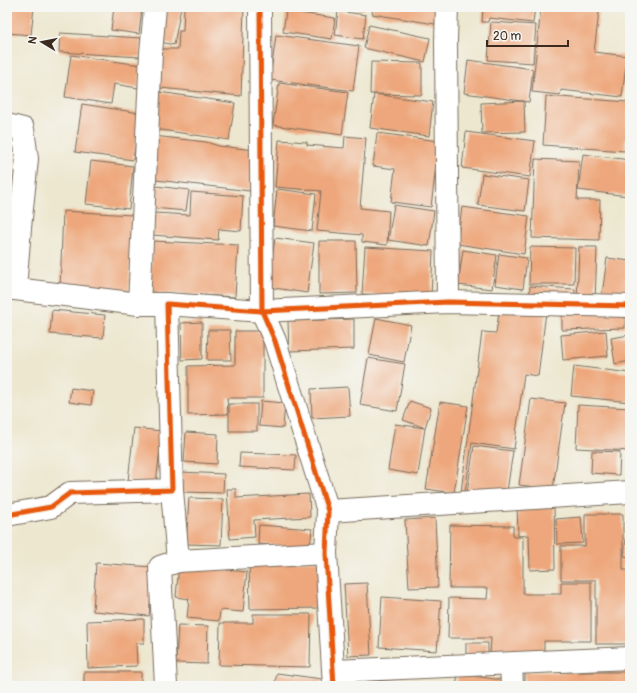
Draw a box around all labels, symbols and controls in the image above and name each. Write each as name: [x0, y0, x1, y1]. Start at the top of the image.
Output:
north arrow: [22, 22, 62, 62]
scale bar: [487, 22, 568, 48]
text: 20 m: [493, 29, 522, 44]
text: N: [26, 35, 40, 45]

